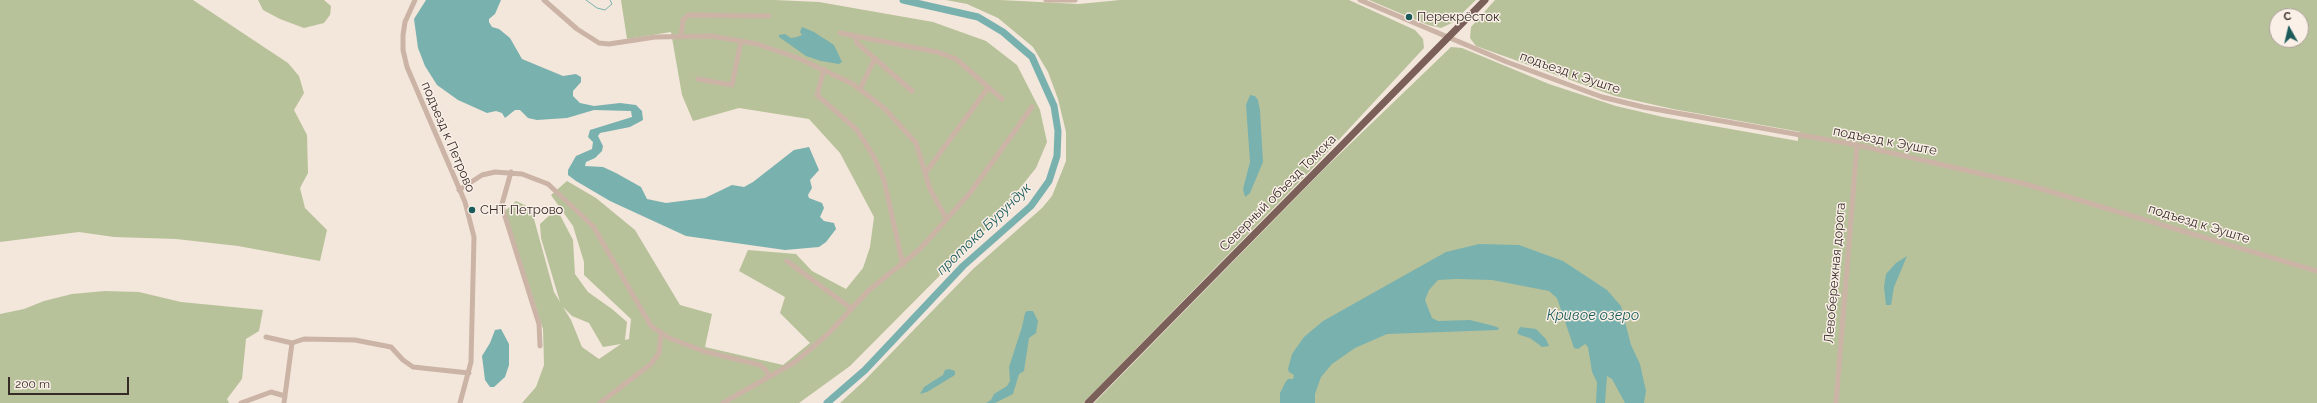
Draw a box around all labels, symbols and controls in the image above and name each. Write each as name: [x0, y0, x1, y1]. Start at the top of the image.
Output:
north arrow: [2269, 8, 2309, 48]
place label: Перекрёсток: [1417, 9, 1500, 25]
text: С: [2283, 10, 2292, 24]
marker: Перекрёсток: [1404, 12, 1414, 22]
street label: подъезд к Эуште: [1518, 48, 1622, 98]
street label: подъезд к Петрово: [418, 79, 478, 195]
street label: подъезд к Эуште: [1832, 123, 1938, 159]
street label: Северный объезд Томска: [1217, 132, 1339, 254]
water label: протока Бурундук: [933, 180, 1035, 278]
street label: подъезд к Эуште: [2146, 201, 2252, 247]
place label: СНТ Петрово: [480, 202, 563, 218]
street label: Левобережная дорога: [1821, 202, 1849, 344]
marker: СНТ Петрово: [467, 205, 477, 215]
water label: Кривое озеро: [1547, 308, 1639, 324]
scale bar: [10, 369, 131, 395]
text: 200 m: [15, 377, 50, 391]

